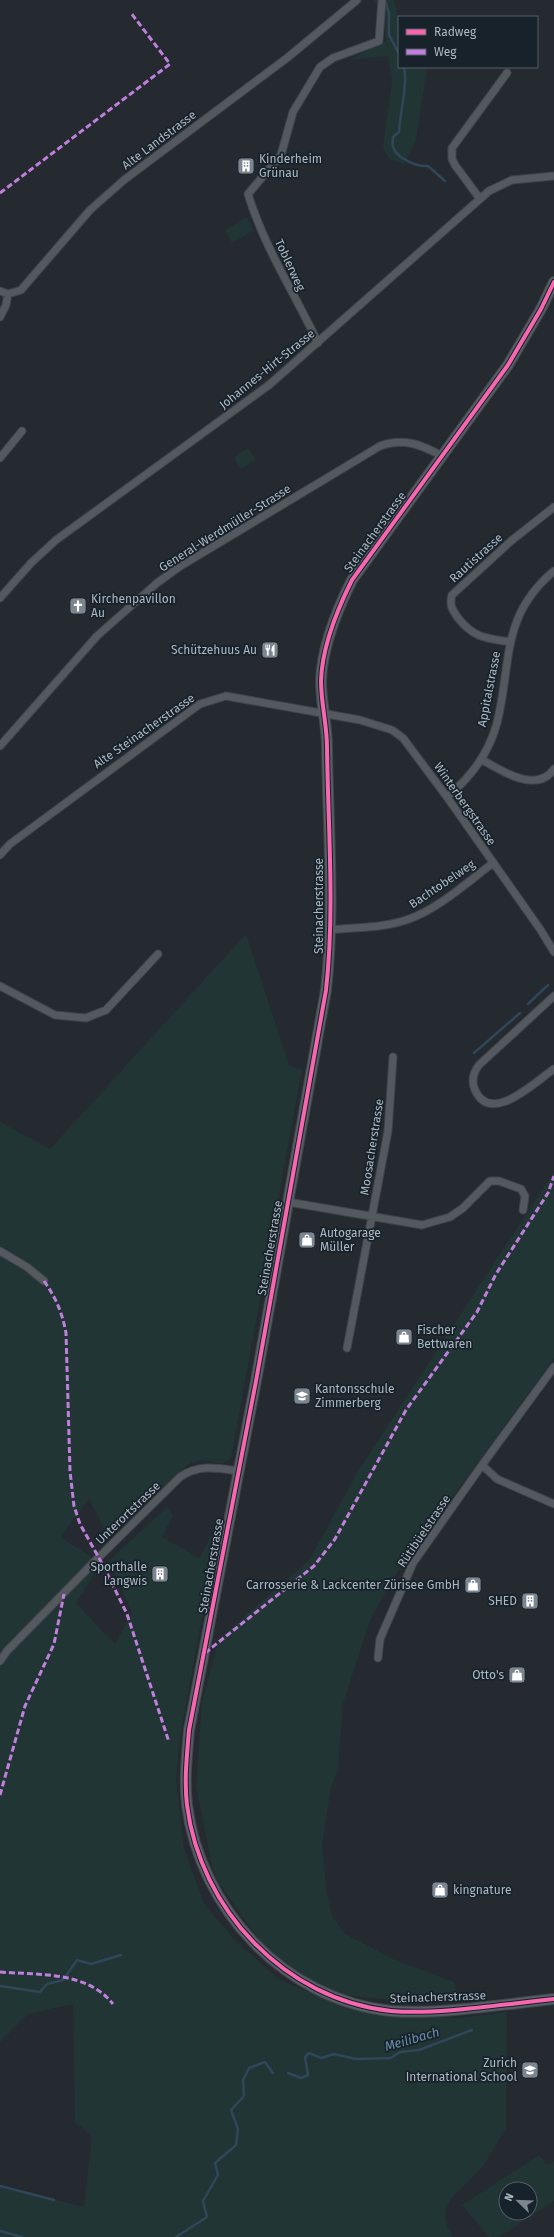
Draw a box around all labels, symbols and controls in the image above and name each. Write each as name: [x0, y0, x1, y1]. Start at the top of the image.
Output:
legend: [398, 16, 538, 68]
text: Radweg: [434, 25, 477, 39]
text: Weg: [434, 45, 457, 59]
street label: Alte Landstrasse: [119, 108, 199, 172]
place label: Kinderheim Grünau: [259, 152, 322, 180]
building icon: Kinderheim Grünau: [236, 156, 256, 176]
street label: Toblerweg: [272, 237, 308, 294]
street label: Johannes-Hirt-Strasse: [216, 326, 318, 412]
street label: General-Werdmüller-Strasse: [156, 482, 294, 574]
street label: Steinacherstrasse: [341, 489, 409, 575]
street label: Rautistrasse: [447, 531, 505, 585]
place label: Kirchenpavillon Au: [91, 592, 176, 620]
church icon: Kirchenpavillon Au: [68, 596, 88, 616]
restaurant icon: Schützehuus Au: [260, 640, 280, 660]
place label: Schützehuus Au: [171, 643, 257, 657]
street label: Appitalstrasse: [475, 650, 503, 728]
street label: Alte Steinacherstrasse: [91, 691, 197, 771]
street label: Winterbergstrasse: [431, 760, 499, 848]
street label: Bachtobelweg: [406, 856, 478, 911]
street label: Steinacherstrasse: [312, 858, 326, 954]
street label: Moosacherstrasse: [357, 1098, 387, 1196]
street label: Steinacherstrasse: [255, 1199, 285, 1297]
place label: Autogarage Müller: [320, 1226, 381, 1254]
shop icon: Autogarage Müller: [297, 1230, 317, 1250]
place label: Fischer Bettwaren: [417, 1323, 472, 1351]
shop icon: Fischer Bettwaren: [394, 1327, 414, 1347]
place label: Kantonsschule Zimmerberg: [315, 1382, 395, 1410]
school or university icon: Kantonsschule Zimmerberg: [292, 1386, 312, 1406]
street label: Unterortstrasse: [93, 1479, 163, 1547]
street label: Rütibüelstrasse: [395, 1492, 453, 1570]
street label: Steinacherstrasse: [196, 1517, 226, 1615]
place label: Sporthalle Langwis: [90, 1560, 147, 1588]
building icon: Sporthalle Langwis: [150, 1564, 170, 1584]
shop icon: Carrosserie & Lackcenter Zürisee GmbH: [463, 1575, 483, 1595]
place label: Carrosserie & Lackcenter Zürisee GmbH: [246, 1578, 460, 1592]
building icon: SHED: [520, 1591, 540, 1611]
place label: SHED: [488, 1594, 517, 1608]
shop icon: Otto's: [507, 1665, 527, 1685]
place label: Otto's: [472, 1668, 504, 1682]
shop icon: kingnature: [430, 1880, 450, 1900]
place label: kingnature: [453, 1883, 512, 1897]
street label: Steinacherstrasse: [390, 1988, 486, 2006]
water label: Meilibach: [383, 2024, 441, 2054]
place label: Zurich International School: [406, 2056, 517, 2084]
school or university icon: Zurich International School: [520, 2060, 540, 2080]
north arrow: [498, 2181, 538, 2221]
text: N: [502, 2191, 517, 2203]

